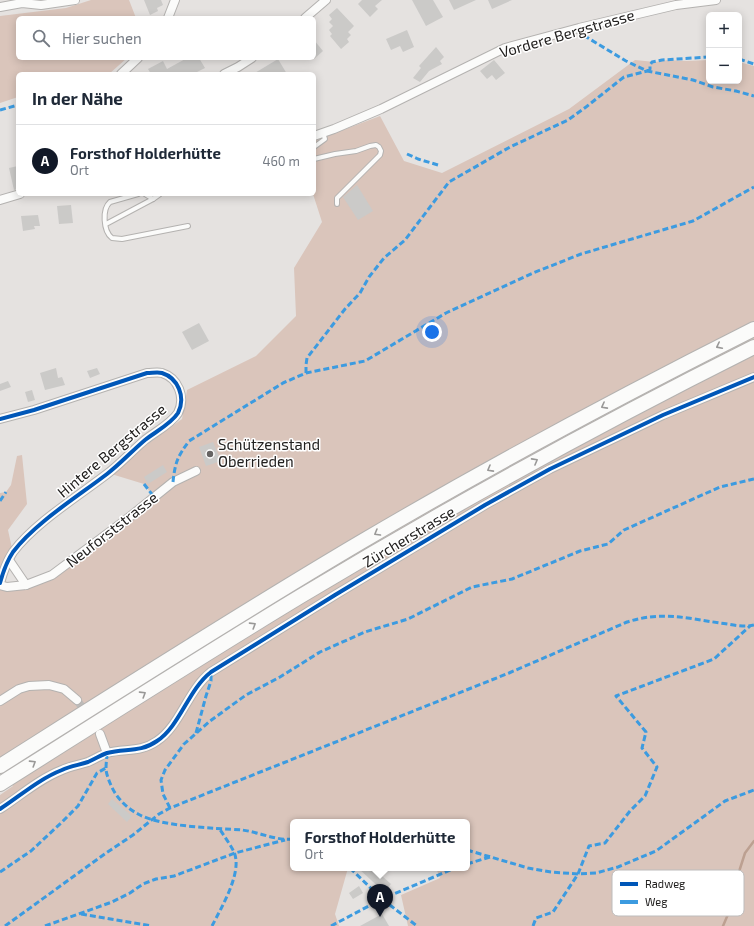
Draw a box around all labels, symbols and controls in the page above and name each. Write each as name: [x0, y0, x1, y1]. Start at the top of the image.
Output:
street label: Vordere Bergstrasse: [497, 5, 636, 61]
map controls: [706, 12, 742, 84]
button: +: [706, 12, 742, 48]
search box: [16, 16, 316, 60]
icon: search: [30, 27, 52, 49]
text: Hier suchen: [62, 29, 142, 47]
button: −: [706, 48, 742, 84]
text: In der Nähe: [32, 88, 123, 108]
text: Forsthof Holderhütte: [70, 144, 221, 162]
text: A: [41, 153, 49, 169]
text: 460 m: [262, 153, 300, 169]
text: Ort: [70, 162, 89, 178]
your location: [422, 322, 442, 342]
one-way arrow: [716, 341, 723, 349]
street label: Hintere Bergstrasse: [53, 400, 169, 501]
one-way arrow: [601, 402, 608, 409]
place label: Schützenstand Oberrieden: [218, 435, 320, 470]
marker: Schützenstand Oberrieden: [205, 449, 215, 459]
one-way arrow: [531, 459, 538, 466]
one-way arrow: [487, 464, 494, 471]
street label: Neuforststrasse: [62, 488, 161, 571]
street label: Zürcherstrasse: [359, 502, 458, 571]
one-way arrow: [374, 528, 381, 536]
one-way arrow: [249, 622, 256, 630]
one-way arrow: [139, 691, 146, 698]
one-way arrow: [29, 760, 36, 768]
popup: [290, 819, 470, 871]
text: Forsthof Holderhütte: [305, 828, 455, 846]
text: Ort: [305, 846, 323, 862]
legend: [612, 870, 744, 916]
text: Radweg: [645, 877, 685, 890]
pin: A: [367, 884, 393, 917]
text: Weg: [645, 895, 667, 908]

